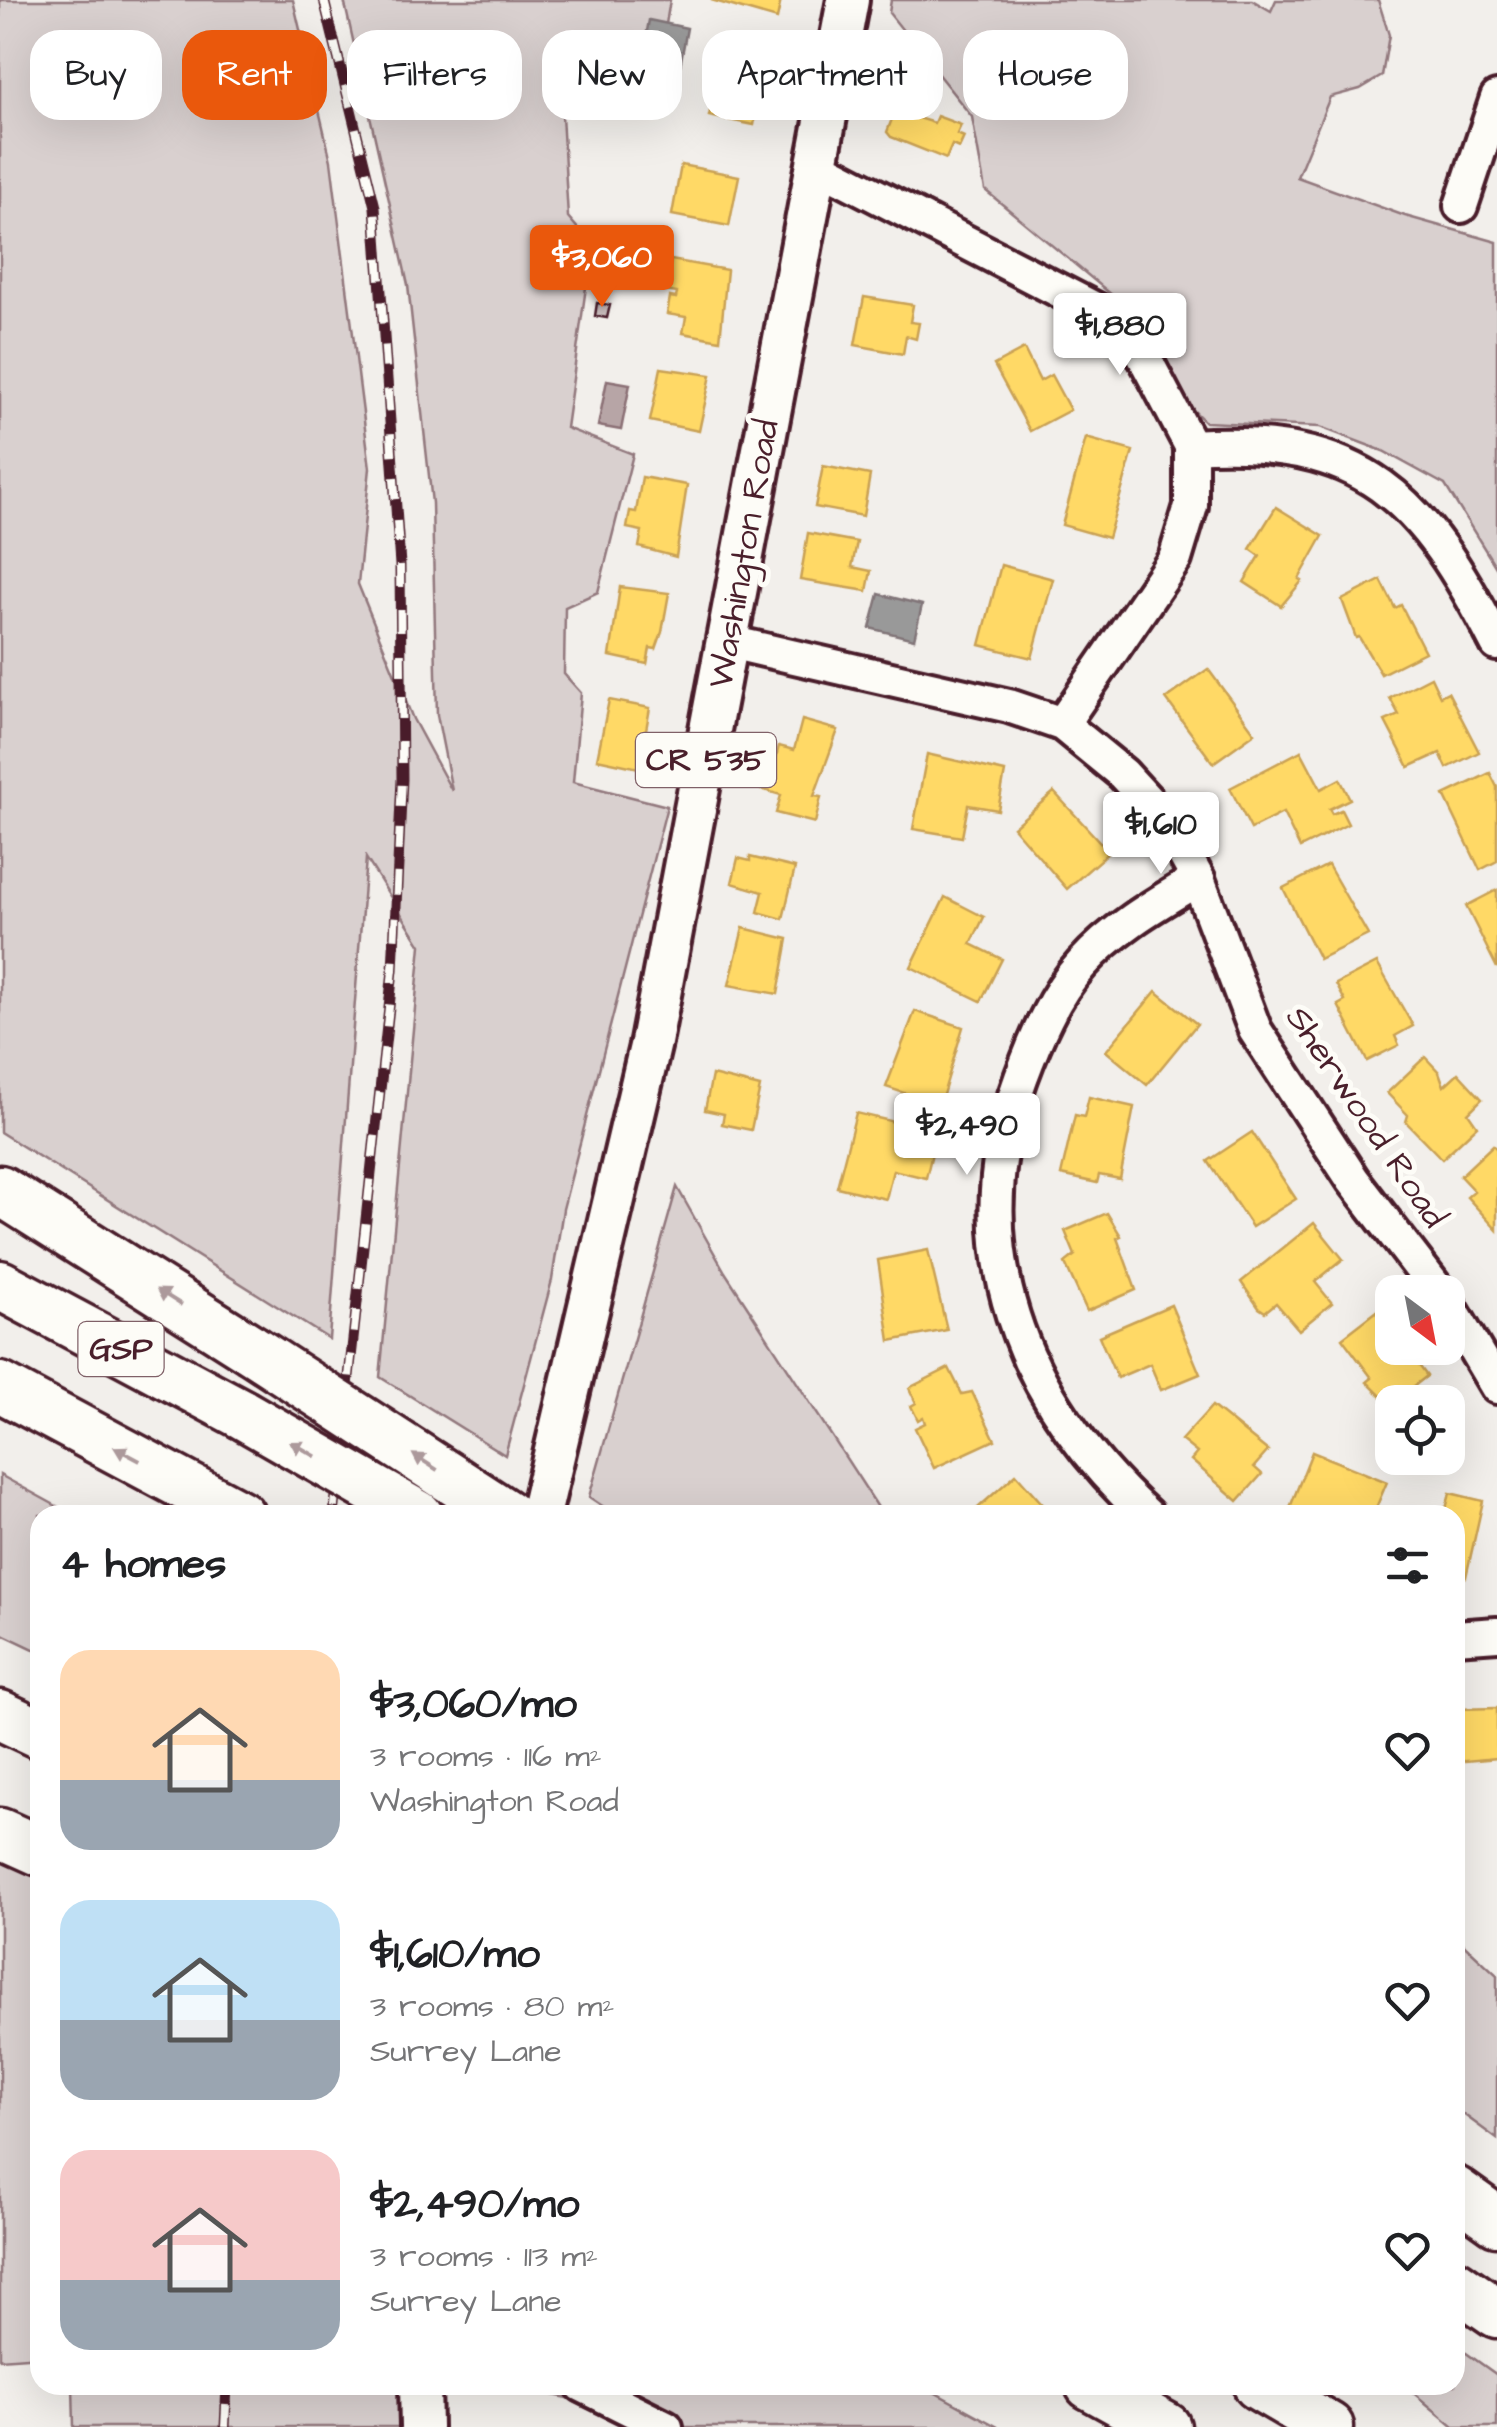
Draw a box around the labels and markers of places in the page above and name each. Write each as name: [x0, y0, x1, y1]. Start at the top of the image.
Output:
pin: $3,060: [521, 225, 683, 310]
pin: $1,880: [1039, 293, 1201, 378]
pin: $1,610: [1080, 792, 1242, 877]
pin: $2,490: [886, 1093, 1048, 1178]

